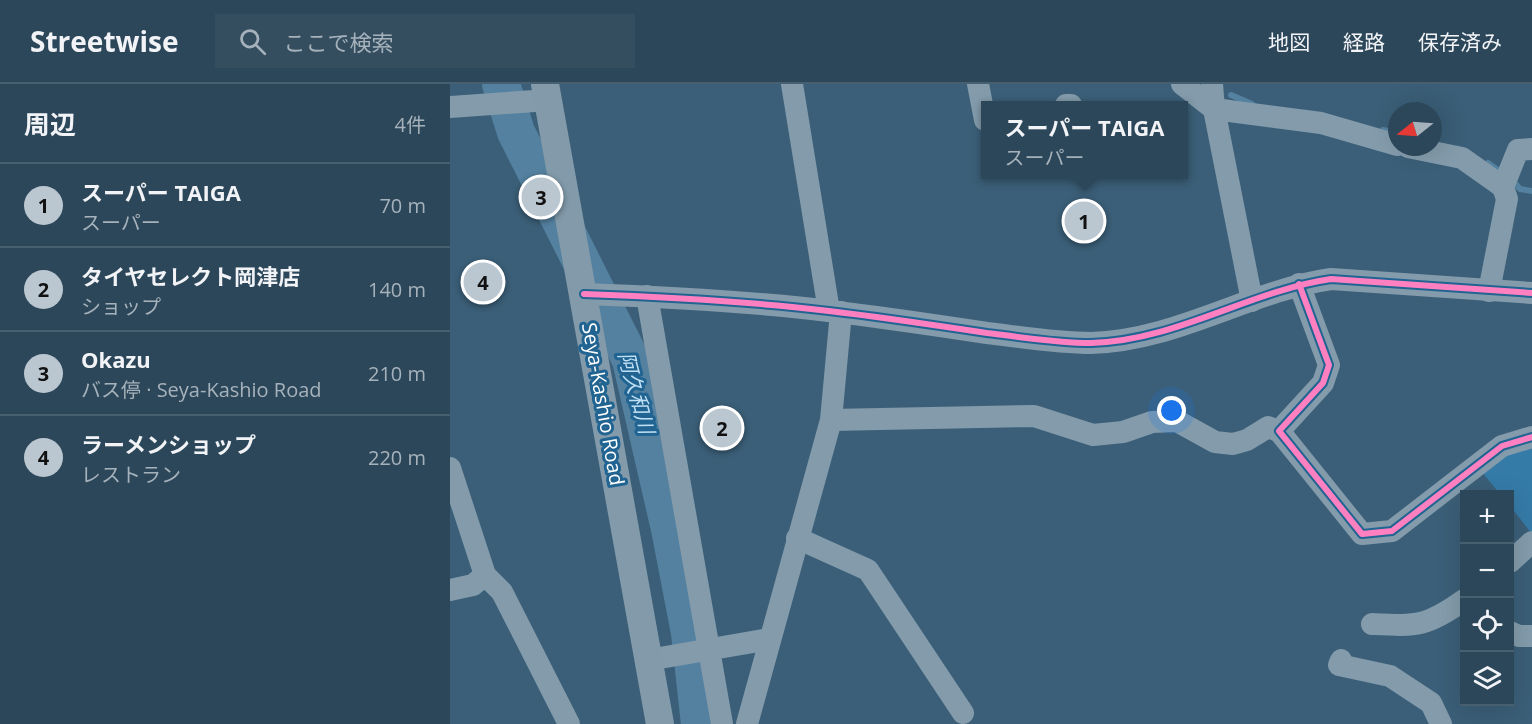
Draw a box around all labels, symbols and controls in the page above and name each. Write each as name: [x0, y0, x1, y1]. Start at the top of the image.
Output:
search box: [215, 14, 635, 68]
text: Streetwise: [30, 22, 179, 60]
icon: search: [236, 25, 269, 58]
text: ここで検索: [284, 27, 394, 57]
text: 地図: [1268, 28, 1310, 56]
text: 経路: [1343, 28, 1385, 56]
text: 保存済み: [1418, 28, 1502, 56]
popup: [981, 101, 1188, 179]
north arrow: [1388, 102, 1442, 156]
text: 周辺: [24, 106, 76, 142]
text: 4件: [395, 111, 426, 138]
text: スーパー TAIGA: [1005, 112, 1164, 142]
text: スーパー: [1005, 144, 1084, 171]
pin: 3: [522, 174, 560, 220]
text: スーパー TAIGA: [81, 177, 241, 207]
text: 1: [38, 192, 49, 219]
text: 70 m: [379, 192, 426, 219]
pin: 1: [1064, 198, 1104, 244]
text: スーパー: [81, 209, 161, 236]
pin: 4: [464, 260, 502, 304]
text: タイヤセレクト岡津店: [81, 261, 300, 291]
text: 2: [38, 276, 49, 303]
text: 140 m: [368, 276, 426, 303]
text: ショップ: [81, 293, 161, 320]
street label: Seya-Kashio Road: [576, 320, 631, 487]
text: Okazu: [81, 344, 151, 374]
water label: 阿久和川: [613, 349, 662, 439]
text: 3: [38, 360, 49, 387]
text: 210 m: [368, 360, 426, 387]
text: バス停 · Seya-Kashio Road: [81, 376, 322, 403]
your location: [1157, 396, 1186, 425]
pin: 2: [702, 406, 742, 450]
text: ラーメンショップ: [81, 429, 256, 459]
text: 4: [38, 444, 49, 471]
text: 220 m: [368, 444, 426, 471]
text: レストラン: [81, 461, 181, 488]
map controls: [1460, 490, 1514, 706]
button: +: [1460, 490, 1514, 544]
button: −: [1460, 544, 1514, 598]
button: locate: [1460, 598, 1514, 652]
button: layers: [1460, 652, 1514, 706]

